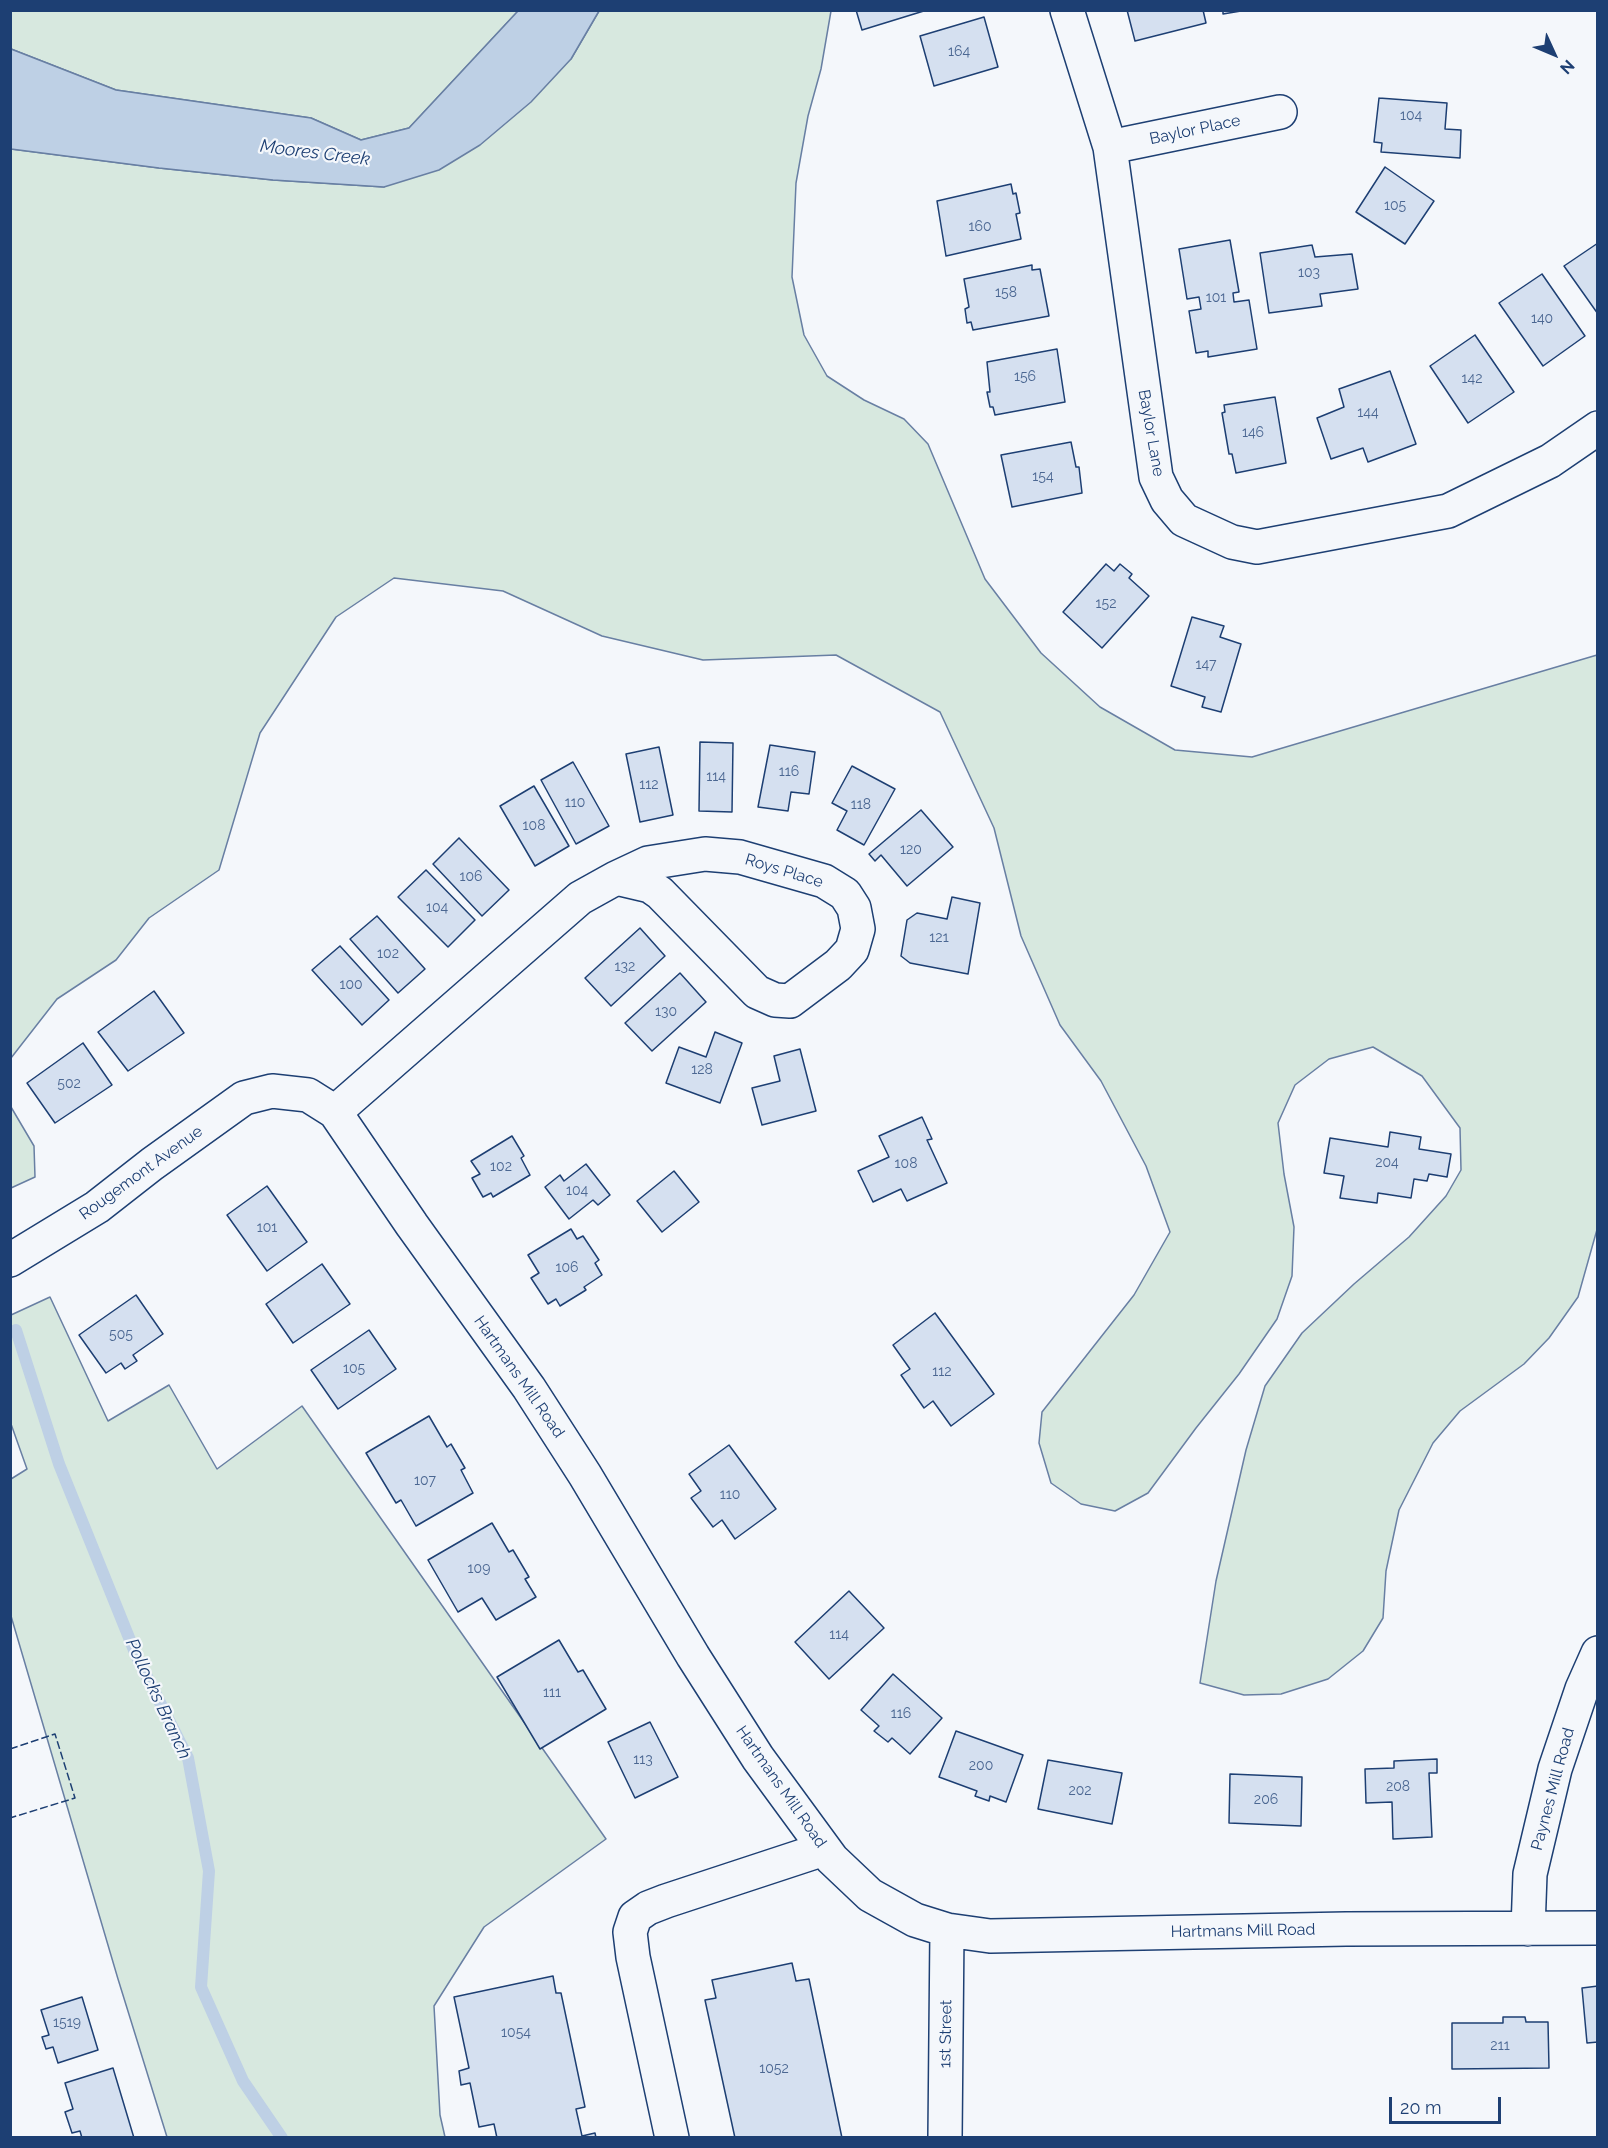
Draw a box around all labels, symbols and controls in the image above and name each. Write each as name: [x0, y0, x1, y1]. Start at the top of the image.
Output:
north arrow: [1524, 24, 1584, 84]
house number: 164: [948, 44, 970, 60]
text: N: [1556, 56, 1578, 78]
house number: 104: [1400, 108, 1422, 124]
street label: Baylor Place: [1148, 111, 1242, 149]
water label: Moores Creek: [259, 136, 371, 170]
house number: 105: [1384, 198, 1406, 214]
house number: 160: [968, 219, 992, 235]
house number: 103: [1298, 265, 1320, 281]
house number: 158: [995, 285, 1017, 301]
house number: 101: [1206, 290, 1226, 306]
house number: 140: [1531, 311, 1553, 327]
house number: 156: [1014, 369, 1036, 385]
house number: 142: [1462, 371, 1482, 387]
street label: Baylor Lane: [1134, 388, 1168, 478]
house number: 144: [1357, 405, 1379, 421]
house number: 146: [1242, 425, 1264, 441]
house number: 154: [1032, 469, 1054, 485]
house number: 152: [1096, 596, 1116, 612]
house number: 147: [1195, 657, 1217, 673]
house number: 116: [779, 764, 799, 780]
house number: 114: [706, 769, 726, 785]
house number: 112: [639, 777, 659, 793]
house number: 110: [565, 795, 585, 811]
house number: 118: [851, 797, 871, 813]
house number: 108: [523, 818, 545, 834]
house number: 120: [900, 842, 922, 858]
street label: Roys Place: [743, 850, 825, 892]
house number: 106: [459, 869, 483, 885]
house number: 104: [426, 900, 448, 916]
house number: 121: [929, 930, 949, 946]
house number: 102: [377, 946, 399, 962]
house number: 132: [615, 959, 635, 975]
house number: 100: [339, 977, 363, 993]
house number: 130: [655, 1004, 677, 1020]
house number: 128: [691, 1062, 713, 1078]
house number: 502: [57, 1076, 81, 1092]
street label: Rougemont Avenue: [76, 1122, 206, 1224]
house number: 204: [1375, 1155, 1399, 1171]
house number: 108: [895, 1156, 917, 1172]
house number: 102: [490, 1159, 512, 1175]
house number: 104: [566, 1183, 588, 1199]
house number: 101: [257, 1220, 277, 1236]
house number: 106: [555, 1260, 579, 1276]
street label: Hartmans Mill Road: [470, 1312, 568, 1442]
house number: 505: [109, 1327, 133, 1343]
house number: 105: [343, 1361, 365, 1377]
house number: 112: [932, 1364, 952, 1380]
house number: 107: [414, 1473, 436, 1489]
house number: 110: [720, 1487, 740, 1503]
house number: 109: [468, 1561, 490, 1577]
house number: 114: [829, 1627, 849, 1643]
water label: Pollocks Branch: [121, 1635, 195, 1763]
house number: 111: [543, 1685, 561, 1701]
house number: 116: [891, 1706, 911, 1722]
street label: Hartmans Mill Road: [732, 1722, 830, 1852]
street label: Paynes Mill Road: [1527, 1726, 1579, 1852]
house number: 113: [633, 1752, 653, 1768]
house number: 200: [969, 1758, 993, 1774]
house number: 208: [1386, 1779, 1410, 1795]
house number: 202: [1068, 1783, 1092, 1799]
house number: 206: [1254, 1792, 1278, 1808]
street label: Hartmans Mill Road: [1171, 1920, 1315, 1942]
street label: 1st Street: [936, 2000, 956, 2068]
house number: 1519: [53, 2015, 81, 2031]
house number: 1054: [501, 2025, 531, 2041]
house number: 211: [1490, 2038, 1510, 2054]
house number: 1052: [759, 2061, 789, 2077]
scale bar: [1392, 2085, 1504, 2123]
text: 20 m: [1400, 2097, 1442, 2118]

